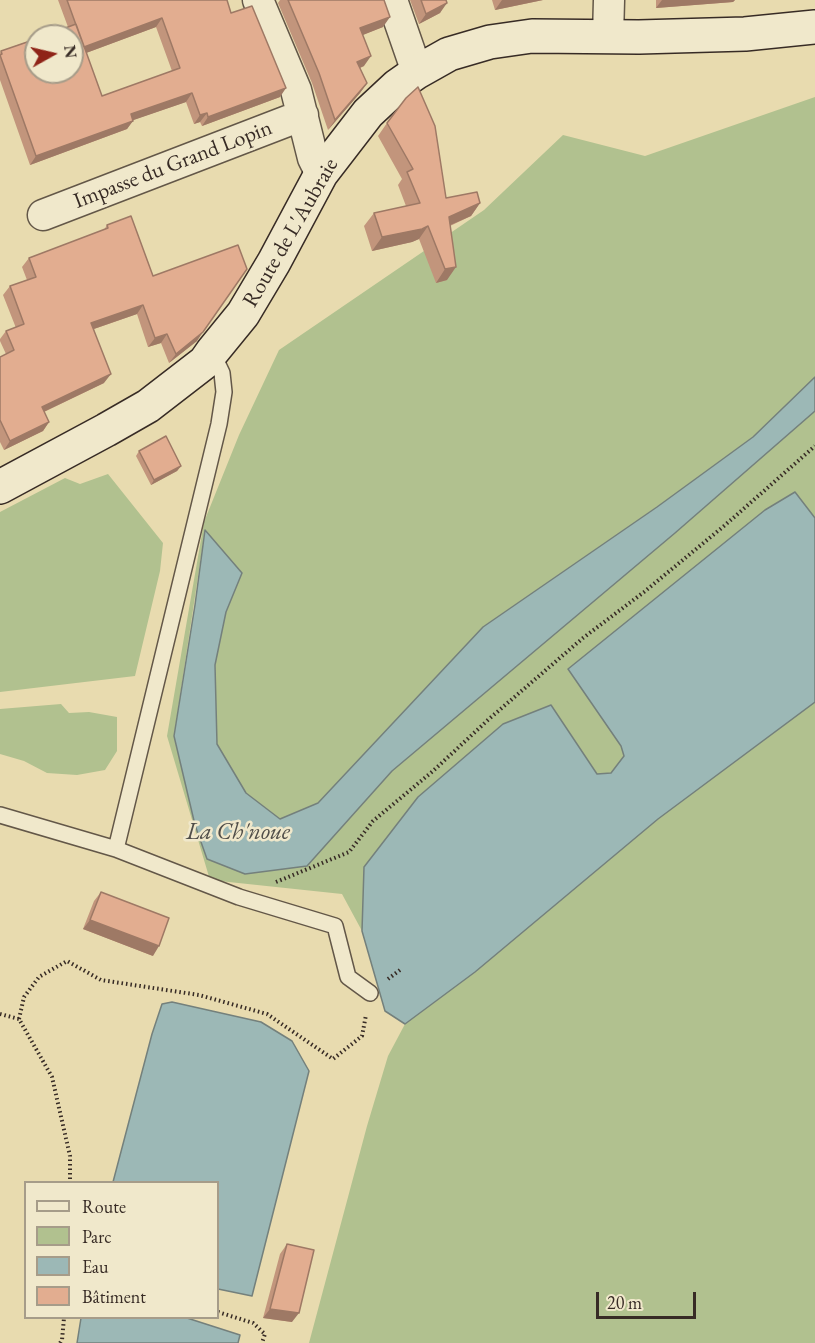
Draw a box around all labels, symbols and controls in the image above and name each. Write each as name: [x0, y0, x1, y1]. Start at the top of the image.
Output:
north arrow: [24, 24, 84, 84]
text: N: [59, 44, 82, 60]
street label: Impasse du Grand Lopin: [70, 115, 276, 215]
street label: Route de L'Aubraie: [238, 154, 344, 312]
water label: La Ch'noue: [186, 818, 290, 846]
legend: [24, 1181, 219, 1319]
text: Route: [82, 1195, 126, 1218]
text: Parc: [82, 1225, 112, 1248]
text: Eau: [82, 1255, 108, 1278]
scale bar: [599, 1280, 700, 1318]
text: Bâtiment: [82, 1285, 146, 1308]
text: 20 m: [607, 1291, 642, 1314]

